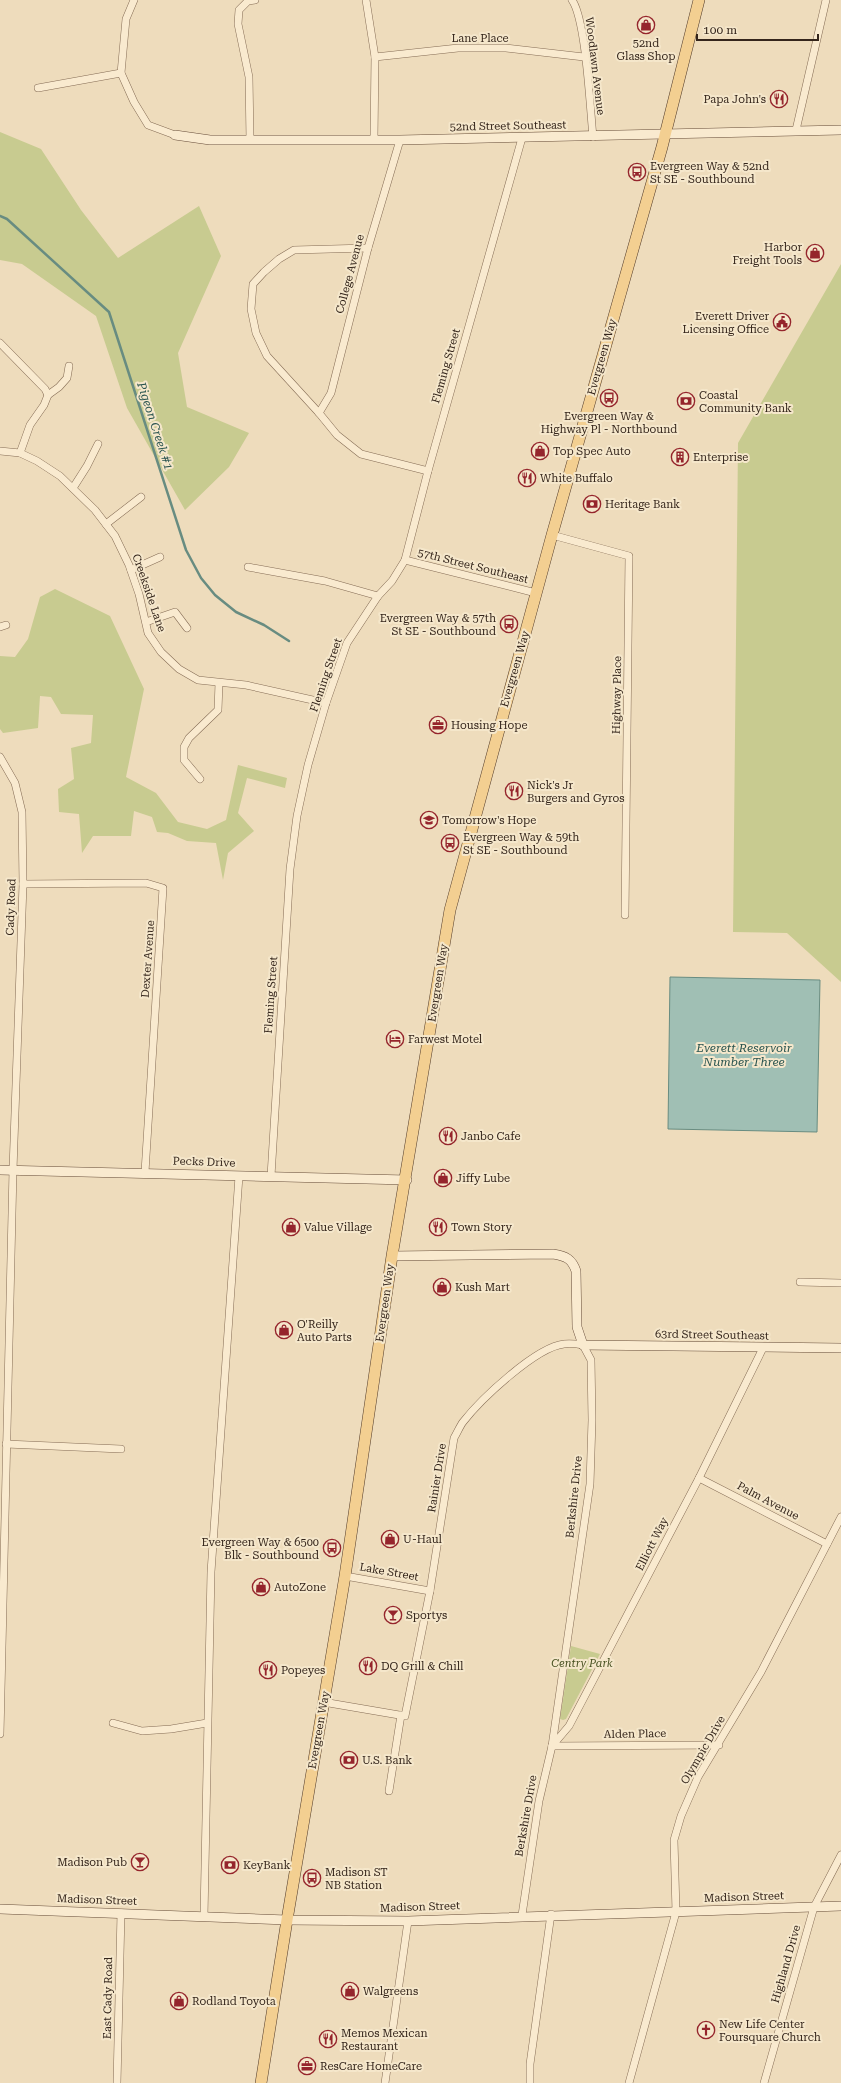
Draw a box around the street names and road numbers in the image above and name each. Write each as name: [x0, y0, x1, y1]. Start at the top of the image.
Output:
street label: Woodlawn Avenue: [583, 16, 607, 116]
street label: Lane Place: [451, 32, 509, 45]
street label: 52nd Street Southeast: [450, 118, 566, 134]
street label: College Avenue: [333, 233, 367, 315]
street label: Evergreen Way: [585, 317, 619, 397]
street label: Fleming Street: [429, 327, 463, 405]
street label: 57th Street Southeast: [416, 546, 530, 586]
street label: Creekside Lane: [130, 552, 168, 634]
street label: Evergreen Way: [498, 629, 532, 709]
street label: Fleming Street: [307, 636, 345, 714]
street label: Highway Place: [610, 656, 624, 734]
street label: Cady Road: [4, 878, 18, 936]
street label: Dexter Avenue: [139, 920, 157, 998]
street label: Evergreen Way: [425, 942, 451, 1023]
street label: Fleming Street: [262, 956, 280, 1034]
street label: Pecks Drive: [172, 1154, 236, 1170]
street label: Evergreen Way: [373, 1262, 397, 1343]
street label: 63rd Street Southeast: [655, 1328, 769, 1342]
street label: Rainier Drive: [425, 1443, 449, 1513]
street label: Berkshire Drive: [563, 1455, 585, 1539]
street label: Palm Avenue: [735, 1479, 801, 1523]
street label: Elliott Way: [633, 1515, 671, 1573]
street label: Lake Street: [358, 1560, 420, 1584]
street label: Evergreen Way: [306, 1689, 332, 1770]
street label: Olympic Drive: [678, 1713, 728, 1787]
street label: Alden Place: [604, 1727, 666, 1741]
street label: Berkshire Drive: [512, 1774, 540, 1858]
street label: Madison Street: [704, 1889, 784, 1905]
street label: Madison Street: [57, 1892, 137, 1908]
street label: Madison Street: [380, 1899, 460, 1915]
street label: Highland Drive: [769, 1923, 803, 2005]
street label: East Cady Road: [101, 1957, 115, 2039]

